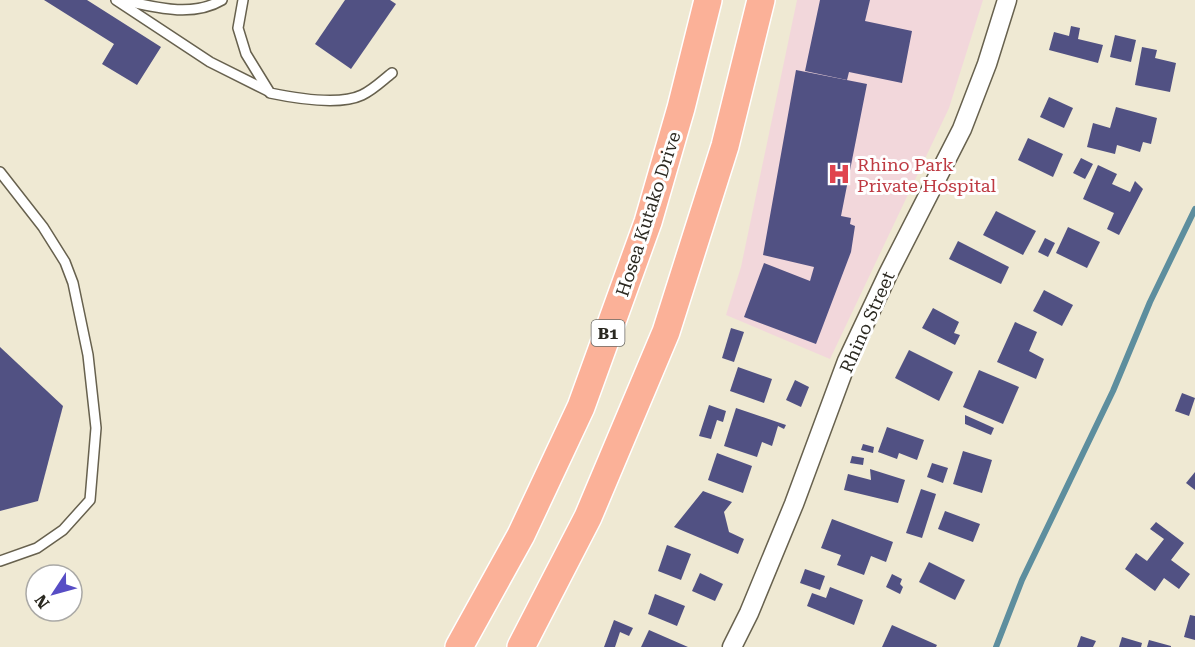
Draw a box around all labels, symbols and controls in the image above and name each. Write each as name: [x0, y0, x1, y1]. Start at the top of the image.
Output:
street label: Hosea Kutako Drive: [611, 129, 685, 299]
place label: Rhino Park Private Hospital: [857, 154, 997, 196]
hospital icon: Rhino Park Private Hospital: [826, 161, 852, 187]
street label: Rhino Street: [835, 268, 899, 376]
road number: B1: [592, 320, 624, 346]
north arrow: [24, 563, 84, 623]
text: N: [31, 591, 54, 612]

